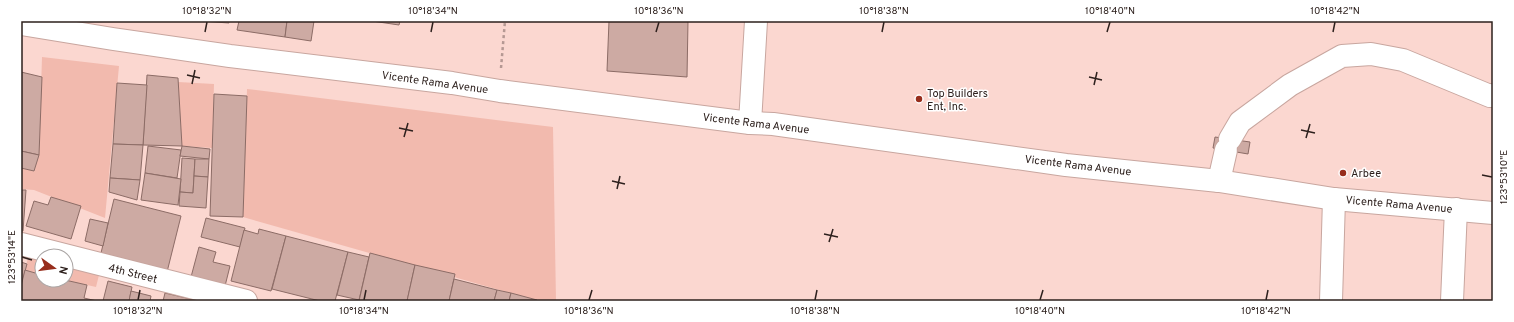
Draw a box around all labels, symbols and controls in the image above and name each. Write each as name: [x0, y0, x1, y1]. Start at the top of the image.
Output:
text: 10°18'32"N: [182, 5, 232, 18]
text: 10°18'34"N: [408, 5, 458, 18]
text: 10°18'36"N: [634, 5, 684, 18]
text: 10°18'38"N: [859, 5, 909, 18]
text: 10°18'40"N: [1085, 5, 1135, 18]
text: 10°18'42"N: [1310, 5, 1360, 18]
street label: Vicente Rama Avenue: [381, 69, 489, 97]
place label: Top Builders Ent, Inc.: [927, 87, 988, 114]
marker: Top Builders Ent, Inc.: [914, 94, 924, 104]
street label: Vicente Rama Avenue: [702, 111, 810, 137]
text: 123°53'10"E: [1498, 150, 1511, 204]
street label: Vicente Rama Avenue: [1024, 153, 1132, 179]
place label: Arbee: [1351, 167, 1381, 181]
marker: Arbee: [1338, 168, 1348, 178]
street label: Vicente Rama Avenue: [1345, 193, 1453, 217]
text: 123°53'14"E: [6, 230, 19, 284]
north arrow: [34, 248, 74, 288]
street label: 4th Street: [107, 261, 159, 287]
text: N: [55, 265, 70, 276]
text: 10°18'32"N: [113, 305, 163, 318]
text: 10°18'34"N: [339, 305, 389, 318]
text: 10°18'36"N: [564, 305, 614, 318]
text: 10°18'38"N: [790, 305, 840, 318]
text: 10°18'40"N: [1015, 305, 1065, 318]
text: 10°18'42"N: [1241, 305, 1291, 318]

